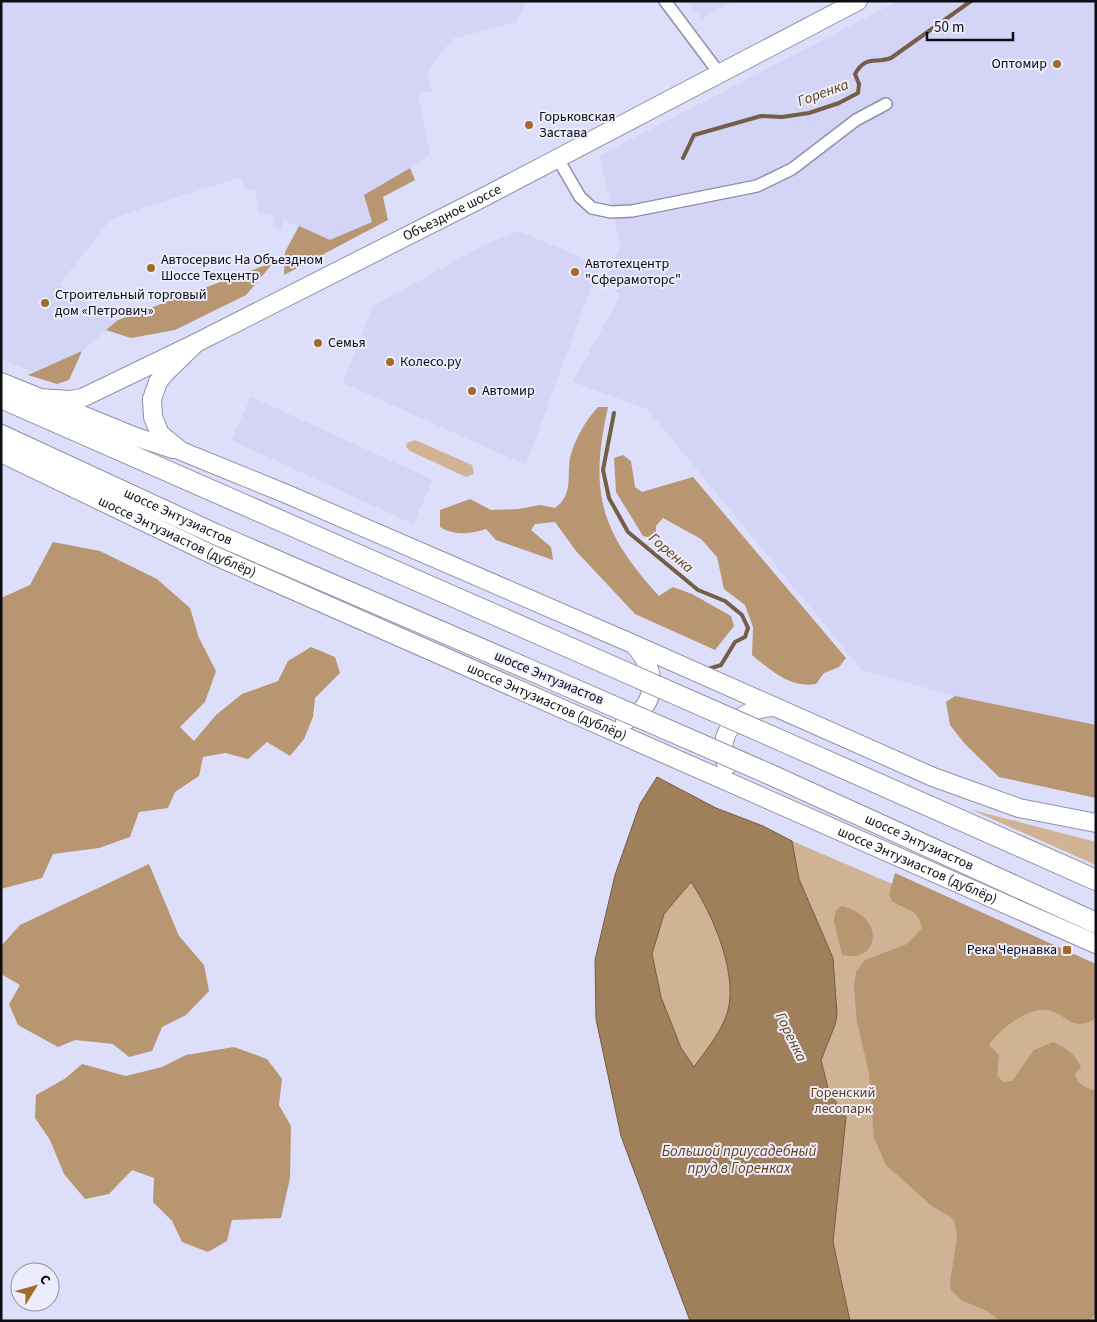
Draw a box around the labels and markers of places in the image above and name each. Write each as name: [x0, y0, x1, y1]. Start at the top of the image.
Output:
place label: Оптомир: [992, 54, 1047, 74]
marker: Оптомир: [1051, 58, 1063, 70]
place label: Горьковская Застава: [539, 107, 616, 143]
marker: Горьковская Застава: [523, 119, 535, 131]
place label: Автосервис На Объездном Шоссе Техцентр: [161, 250, 323, 286]
place label: Автотехцентр "Сферамоторс": [585, 254, 681, 290]
marker: Автосервис На Объездном Шоссе Техцентр: [145, 262, 157, 274]
marker: Автотехцентр "Сферамоторс": [569, 266, 581, 278]
place label: Строительный торговый дом «Петрович»: [55, 285, 207, 321]
marker: Строительный торговый дом «Петрович»: [39, 297, 51, 309]
place label: Семья: [328, 333, 366, 353]
marker: Семья: [312, 337, 324, 349]
place label: Колесо.ру: [400, 352, 462, 372]
marker: Колесо.ру: [384, 356, 396, 368]
place label: Автомир: [482, 381, 535, 401]
marker: Автомир: [466, 385, 478, 397]
place label: Река Чернавка: [967, 940, 1057, 960]
marker: Река Чернавка: [1061, 944, 1073, 956]

